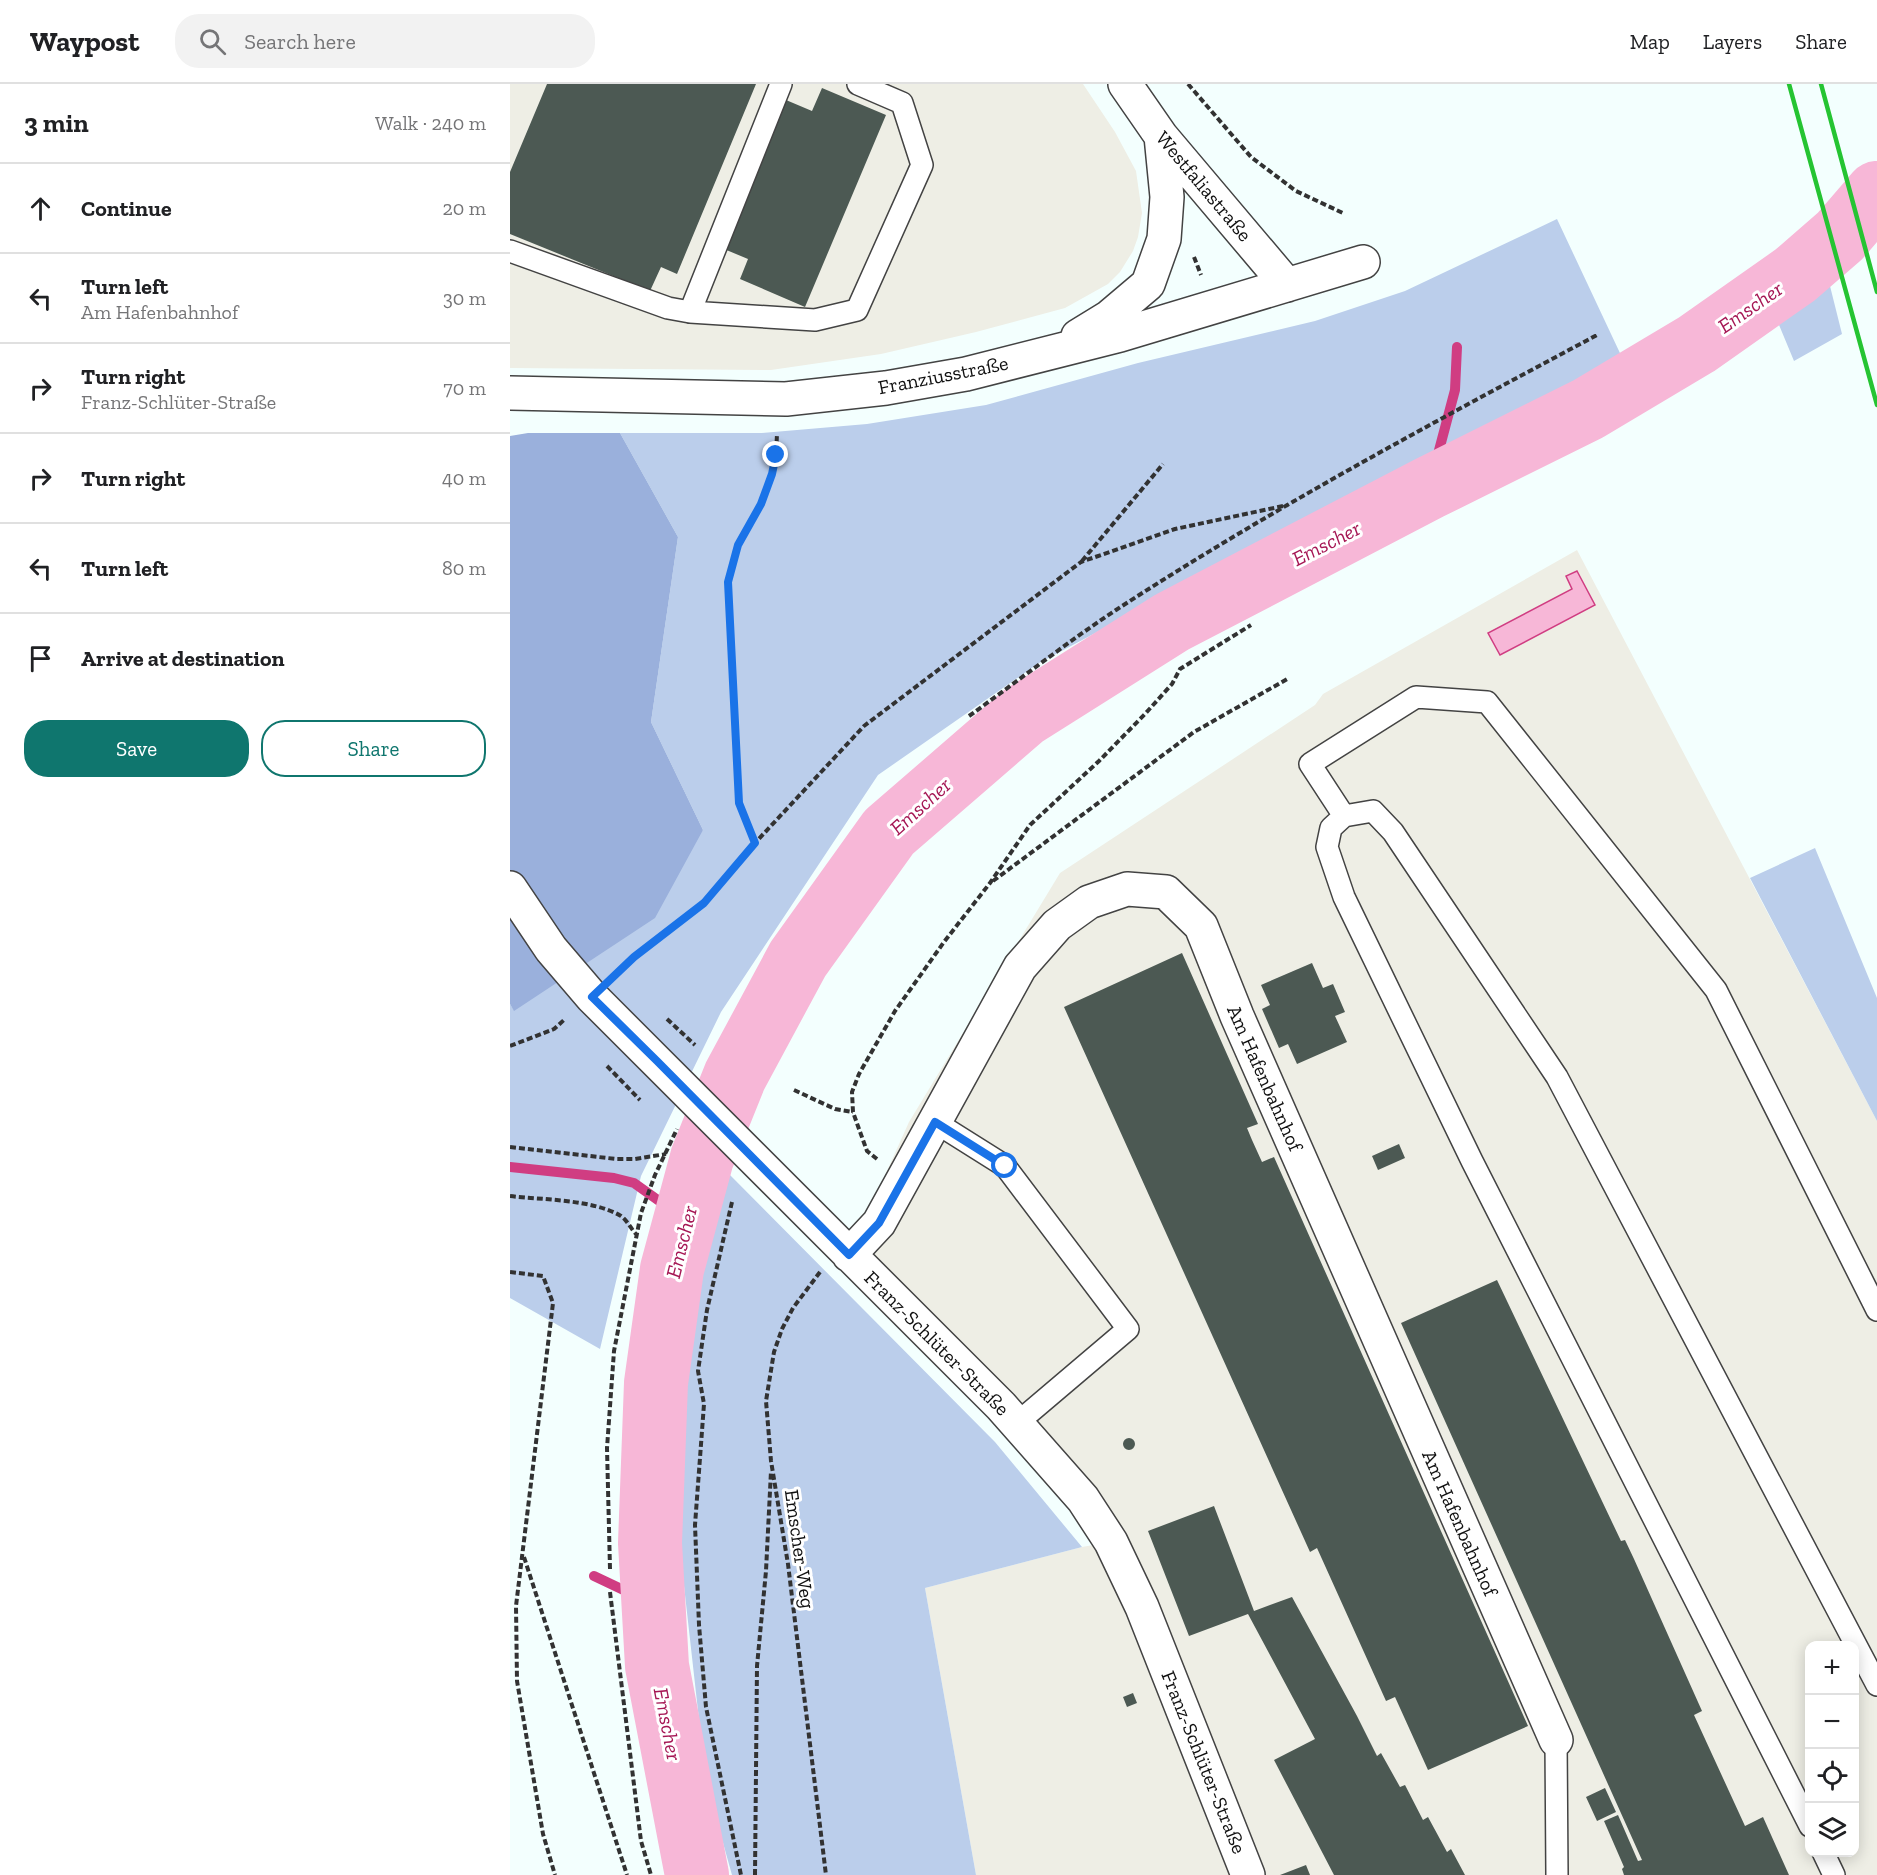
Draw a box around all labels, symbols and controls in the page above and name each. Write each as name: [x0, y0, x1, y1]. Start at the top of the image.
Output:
search box: [175, 14, 595, 68]
text: Waypost: [30, 25, 139, 58]
icon: search: [196, 25, 229, 58]
text: Search here: [244, 28, 356, 55]
text: Map: [1630, 29, 1670, 54]
text: Layers: [1703, 29, 1762, 54]
text: Share: [1795, 29, 1847, 54]
text: 3 min: [24, 107, 89, 139]
text: Walk · 240 m: [375, 111, 486, 135]
street label: Westfaliastraße: [1151, 126, 1257, 246]
icon: ahead: [24, 192, 57, 225]
text: Continue: [81, 195, 172, 222]
text: 20 m: [442, 196, 486, 220]
text: Turn left: [81, 273, 168, 300]
water label: Emscher: [1713, 275, 1788, 338]
icon: left: [24, 282, 57, 315]
text: 30 m: [443, 286, 486, 310]
text: Am Hafenbahnhof: [81, 300, 238, 324]
street label: Franziusstraße: [876, 351, 1010, 399]
text: Turn right: [81, 363, 185, 390]
icon: right: [24, 372, 57, 405]
text: 70 m: [443, 376, 486, 400]
text: Franz-Schlüter-Straße: [81, 390, 276, 414]
route end: [762, 441, 788, 467]
icon: right: [24, 462, 57, 495]
text: Turn right: [81, 465, 185, 492]
text: 40 m: [442, 466, 486, 490]
water label: Emscher: [1288, 515, 1365, 571]
icon: left: [24, 552, 57, 585]
text: Turn left: [81, 555, 168, 582]
text: 80 m: [442, 556, 486, 580]
icon: arrive: [24, 642, 57, 675]
text: Arrive at destination: [81, 645, 284, 672]
button: Save: [24, 720, 249, 777]
button: Share: [261, 720, 486, 777]
water label: Emscher: [884, 772, 956, 840]
street label: Am Hafenbahnhof: [1222, 1001, 1309, 1156]
route start: [991, 1152, 1017, 1178]
water label: Emscher: [660, 1203, 702, 1281]
street label: Franz-Schlüter-Straße: [860, 1266, 1014, 1420]
street label: Am Hafenbahnhof: [1417, 1446, 1504, 1601]
street label: Emscher-Weg: [780, 1488, 820, 1610]
map controls: [1805, 1641, 1859, 1857]
button: +: [1805, 1641, 1859, 1695]
street label: Franz-Schlüter-Straße: [1156, 1667, 1252, 1857]
water label: Emscher: [649, 1686, 687, 1763]
button: −: [1805, 1695, 1859, 1749]
button: locate: [1805, 1749, 1859, 1803]
button: layers: [1805, 1803, 1859, 1857]

